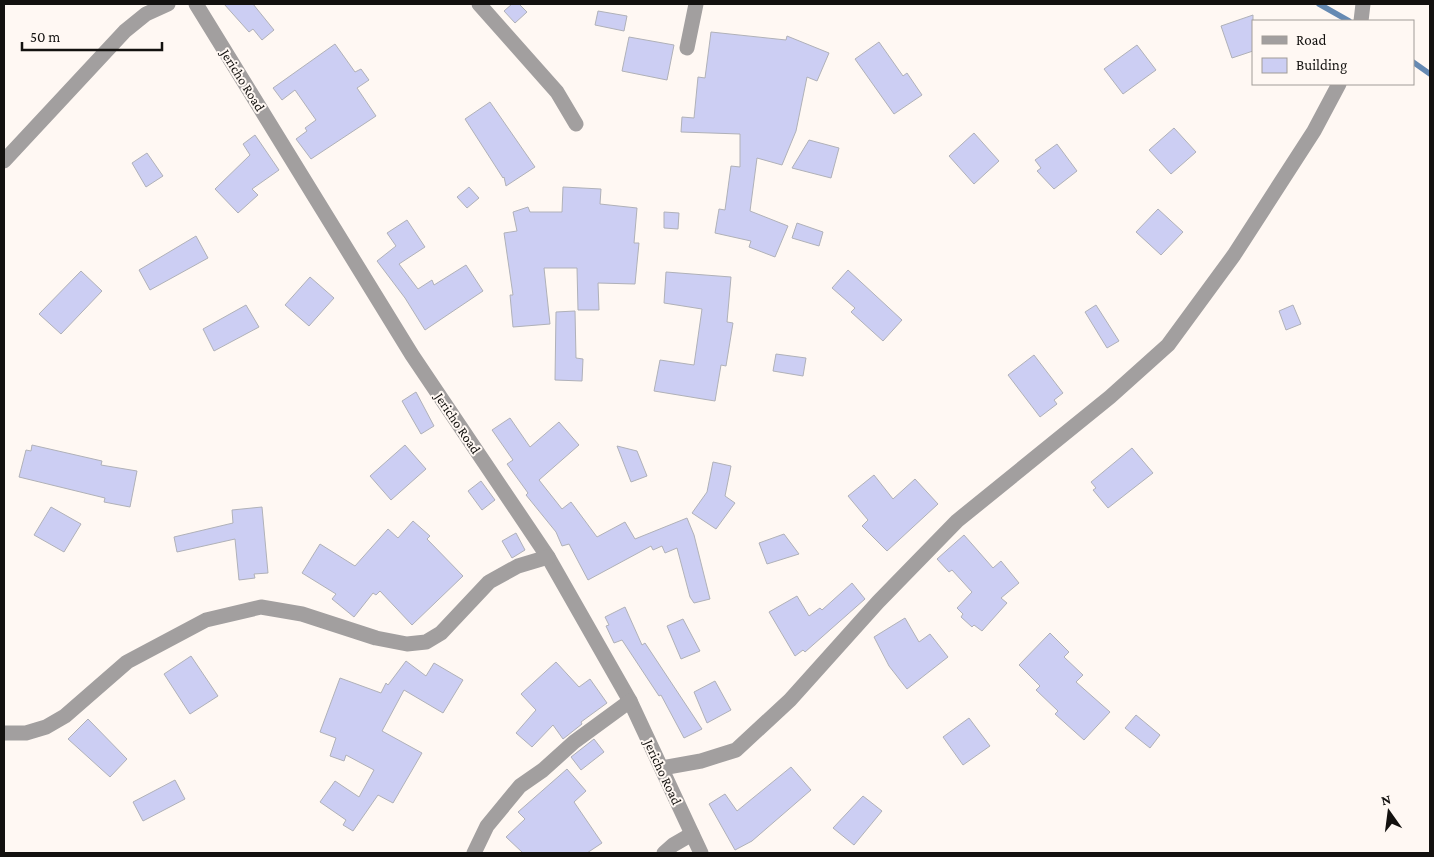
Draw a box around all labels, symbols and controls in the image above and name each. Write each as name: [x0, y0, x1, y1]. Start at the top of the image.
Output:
scale bar: [22, 20, 162, 52]
legend: [1252, 20, 1414, 85]
text: 50 m: [30, 29, 60, 45]
text: Road: [1296, 32, 1327, 48]
street label: Jericho Road: [217, 44, 269, 115]
text: Building: [1296, 57, 1347, 74]
street label: Jericho Road: [431, 388, 485, 457]
street label: Jericho Road: [640, 735, 685, 808]
north arrow: [1364, 787, 1414, 837]
text: N: [1379, 790, 1393, 808]

